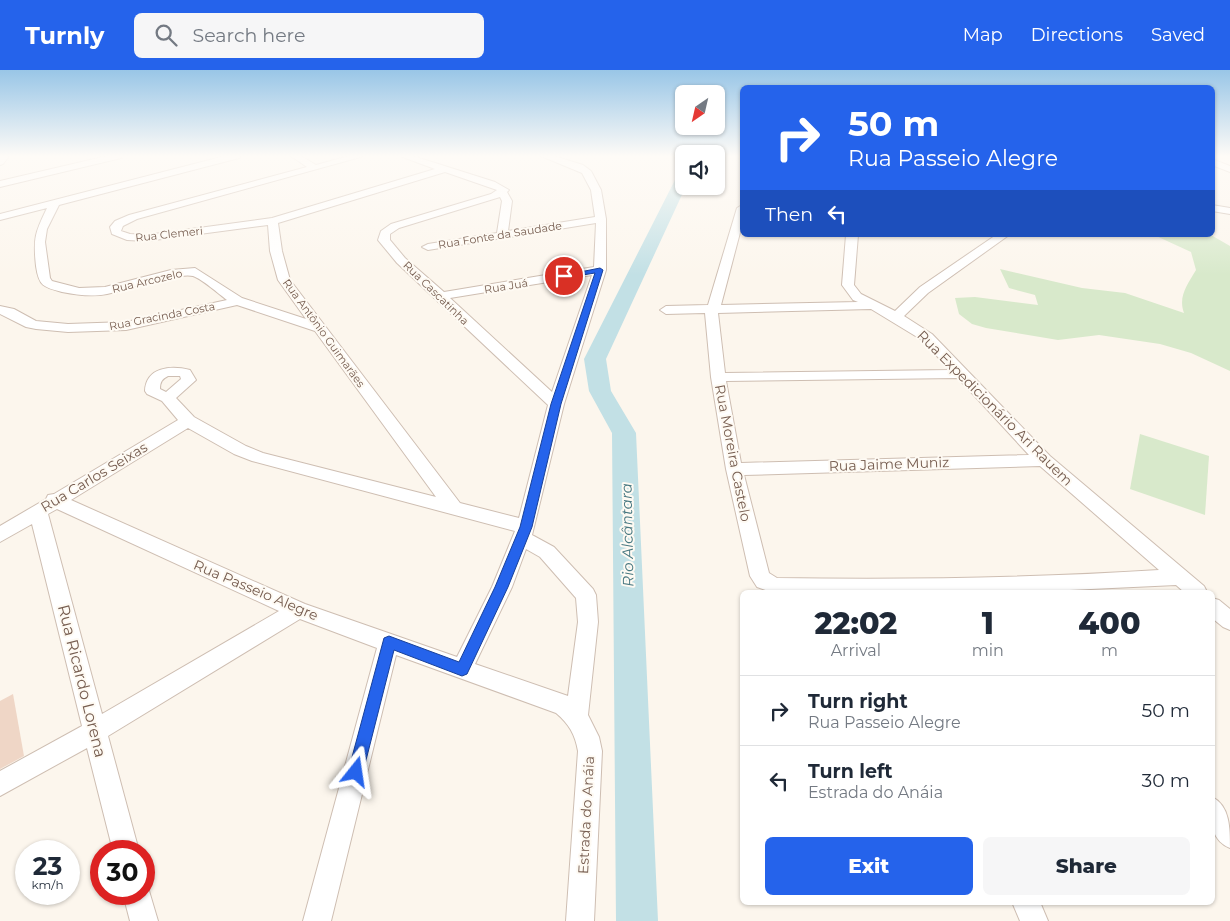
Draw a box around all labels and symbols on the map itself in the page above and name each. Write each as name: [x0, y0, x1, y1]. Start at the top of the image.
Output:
north arrow: [675, 85, 725, 135]
street label: Rua Fonte da Saudade: [437, 218, 563, 252]
street label: Rua Clemeri: [135, 223, 203, 245]
pin: [543, 255, 585, 297]
street label: Rua Cascatinha: [400, 258, 472, 328]
street label: Rua Arcozelo: [110, 266, 184, 296]
street label: Rua Antônio Guimarães: [280, 276, 368, 391]
street label: Rua Juá: [483, 276, 529, 296]
street label: Rua Gracinda Costa: [108, 299, 216, 333]
street label: Rua Expedicionário Ari Rauem: [913, 326, 1077, 490]
street label: Rua Moreira Castelo: [711, 383, 755, 523]
street label: Rua Carlos Seixas: [37, 438, 151, 516]
street label: Rua Jaime Muniz: [828, 453, 950, 475]
water label: Rio Alcântara: [617, 483, 637, 587]
street label: Rua Passeio Alegre: [191, 556, 321, 624]
street label: Rua Ricardo Lorena: [54, 603, 110, 759]
position arrow: [329, 745, 381, 797]
street label: Estrada do Anáia: [574, 755, 598, 875]
speed limit sign: 30: [90, 840, 155, 905]

